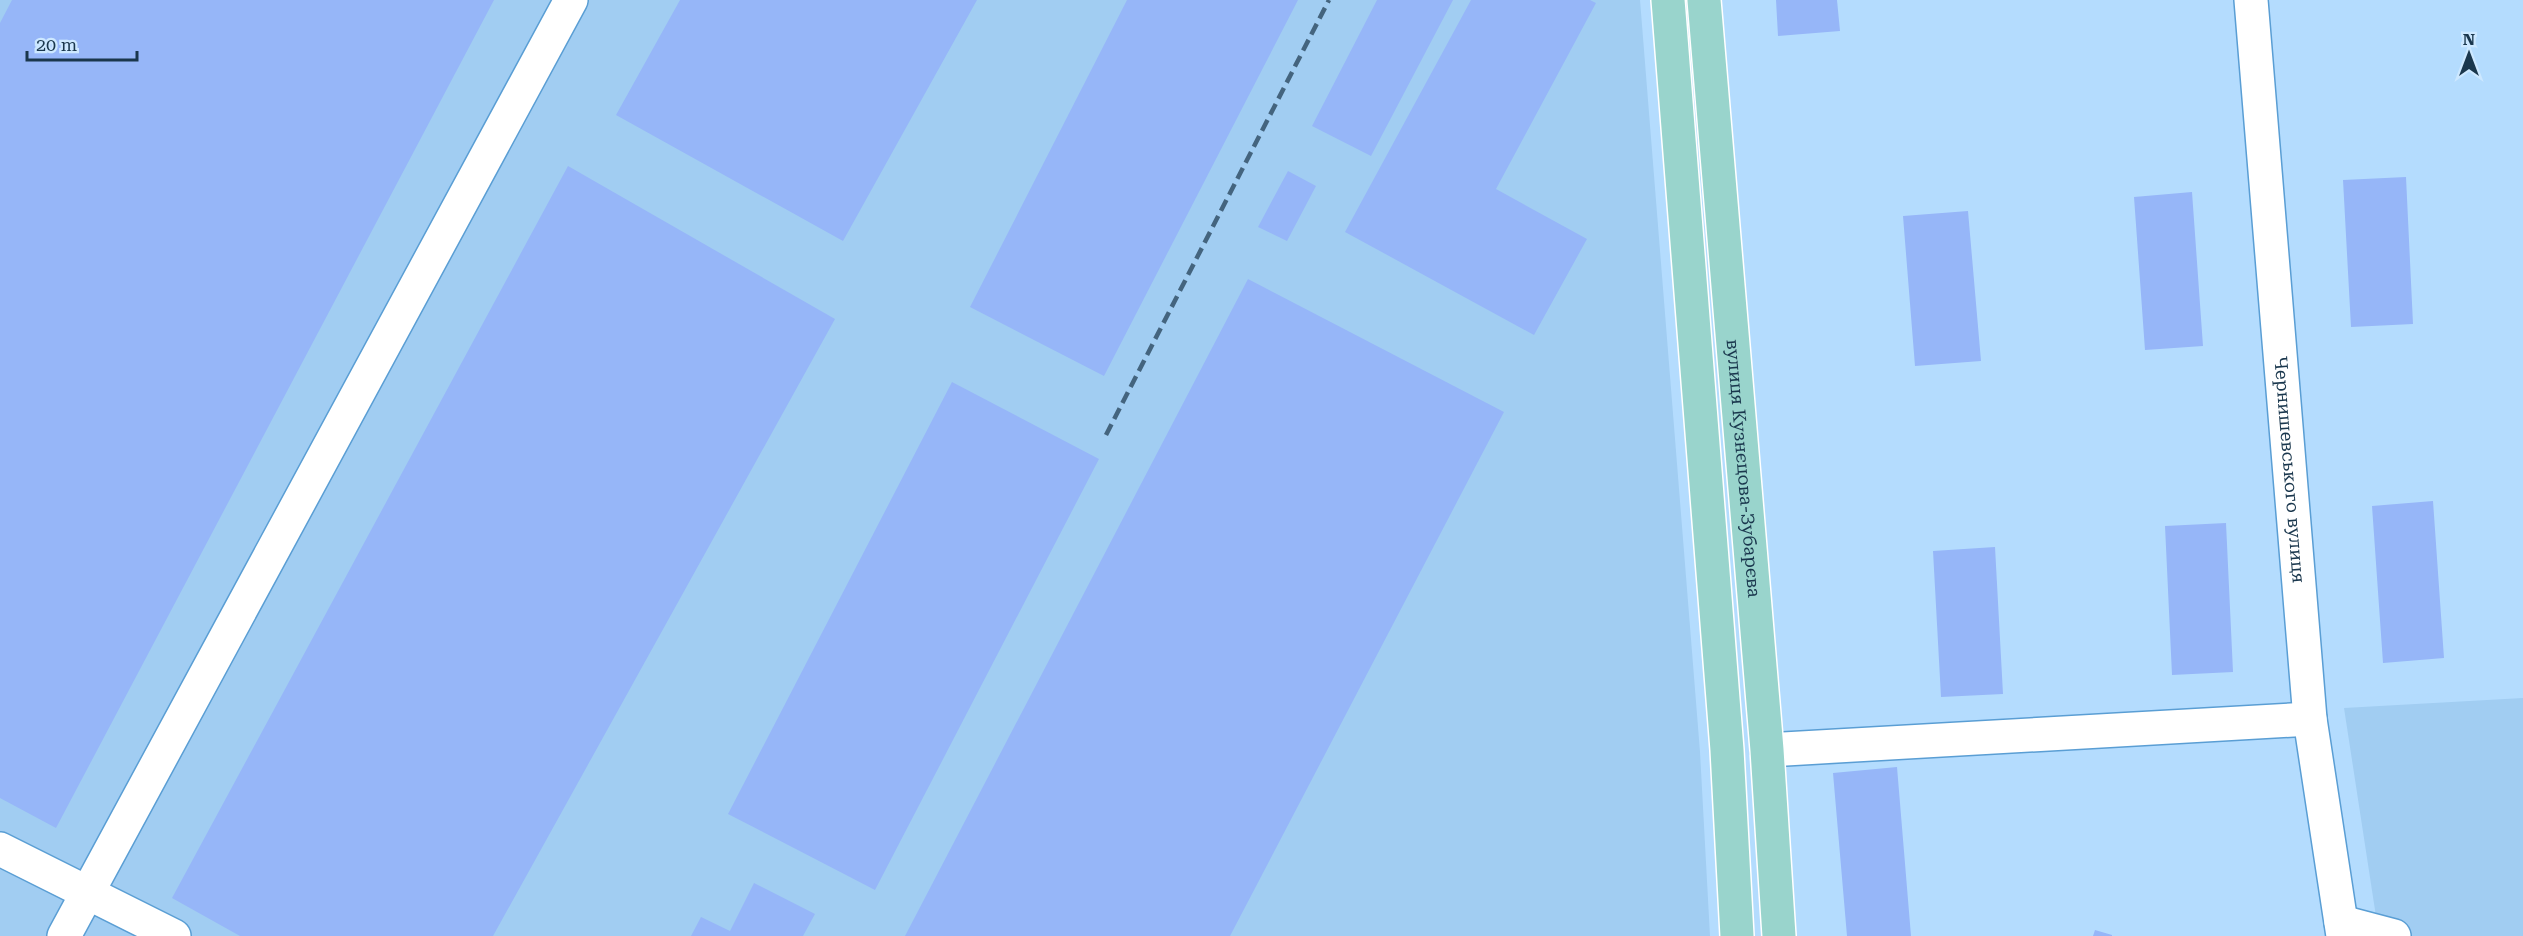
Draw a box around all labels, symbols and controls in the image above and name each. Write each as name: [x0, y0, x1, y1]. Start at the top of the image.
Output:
scale bar: [27, 24, 136, 62]
north arrow: [2439, 24, 2499, 84]
text: N: [2463, 30, 2475, 49]
text: 20 m: [36, 34, 77, 55]
street label: вулиця Кузнєцова-Зубарєва: [1723, 338, 1765, 599]
street label: Чернишевського вулиця: [2270, 355, 2310, 584]

